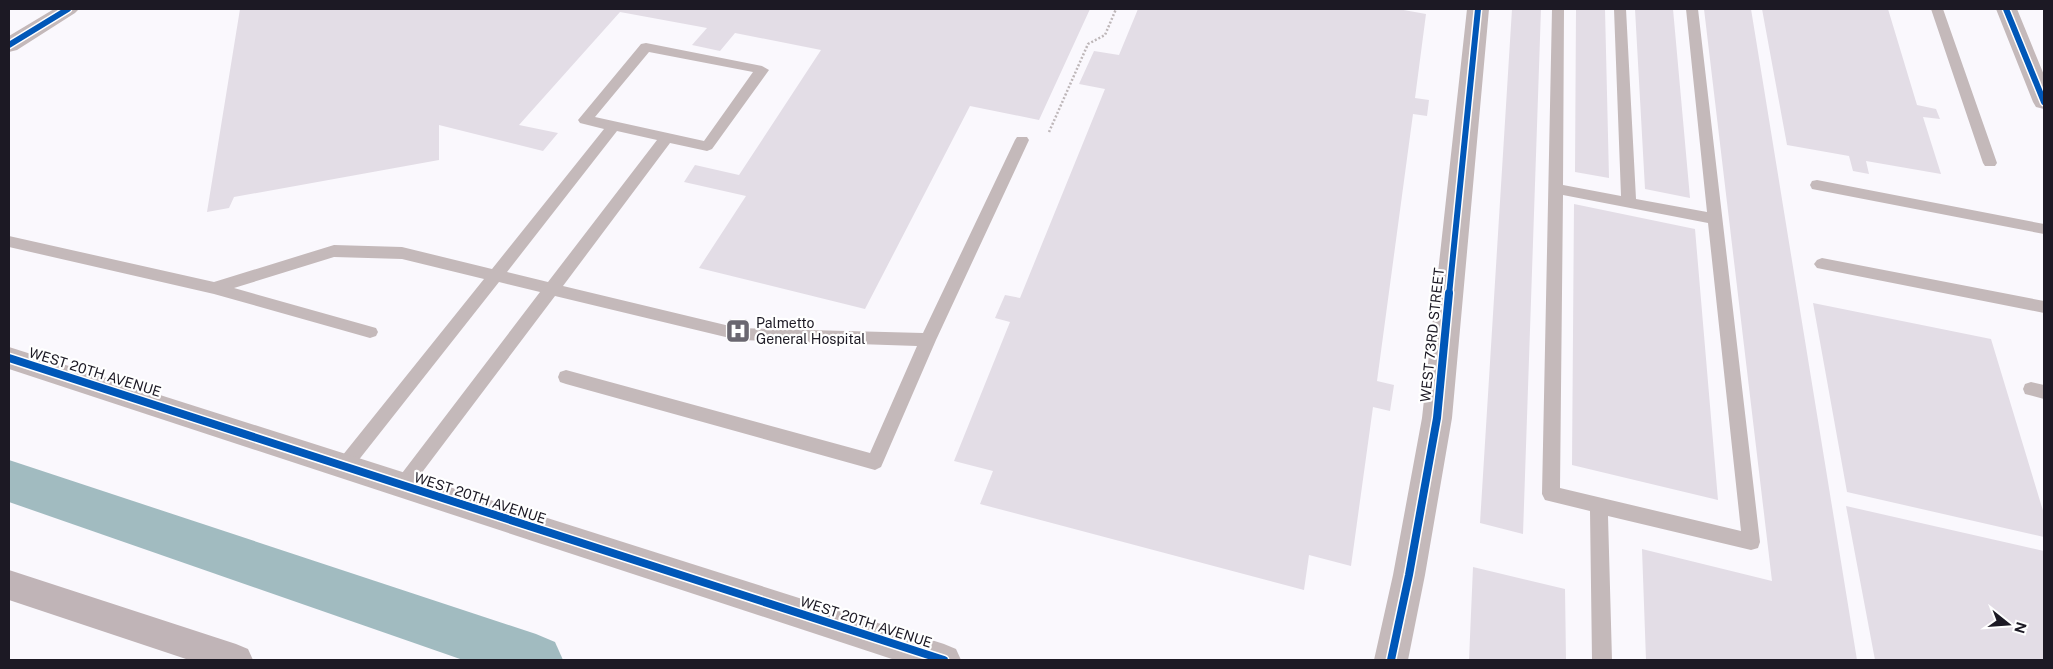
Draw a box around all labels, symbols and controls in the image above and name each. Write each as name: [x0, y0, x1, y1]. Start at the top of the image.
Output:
street label: WEST 73RD STREET: [1417, 267, 1447, 403]
place label: Palmetto General Hospital: [756, 315, 866, 347]
hospital icon: Palmetto General Hospital: [725, 318, 751, 344]
street label: WEST 20TH AVENUE: [27, 344, 163, 400]
street label: WEST 20TH AVENUE: [412, 469, 548, 527]
street label: WEST 20TH AVENUE: [798, 593, 934, 651]
north arrow: [1983, 599, 2033, 649]
text: N: [2011, 620, 2030, 635]

